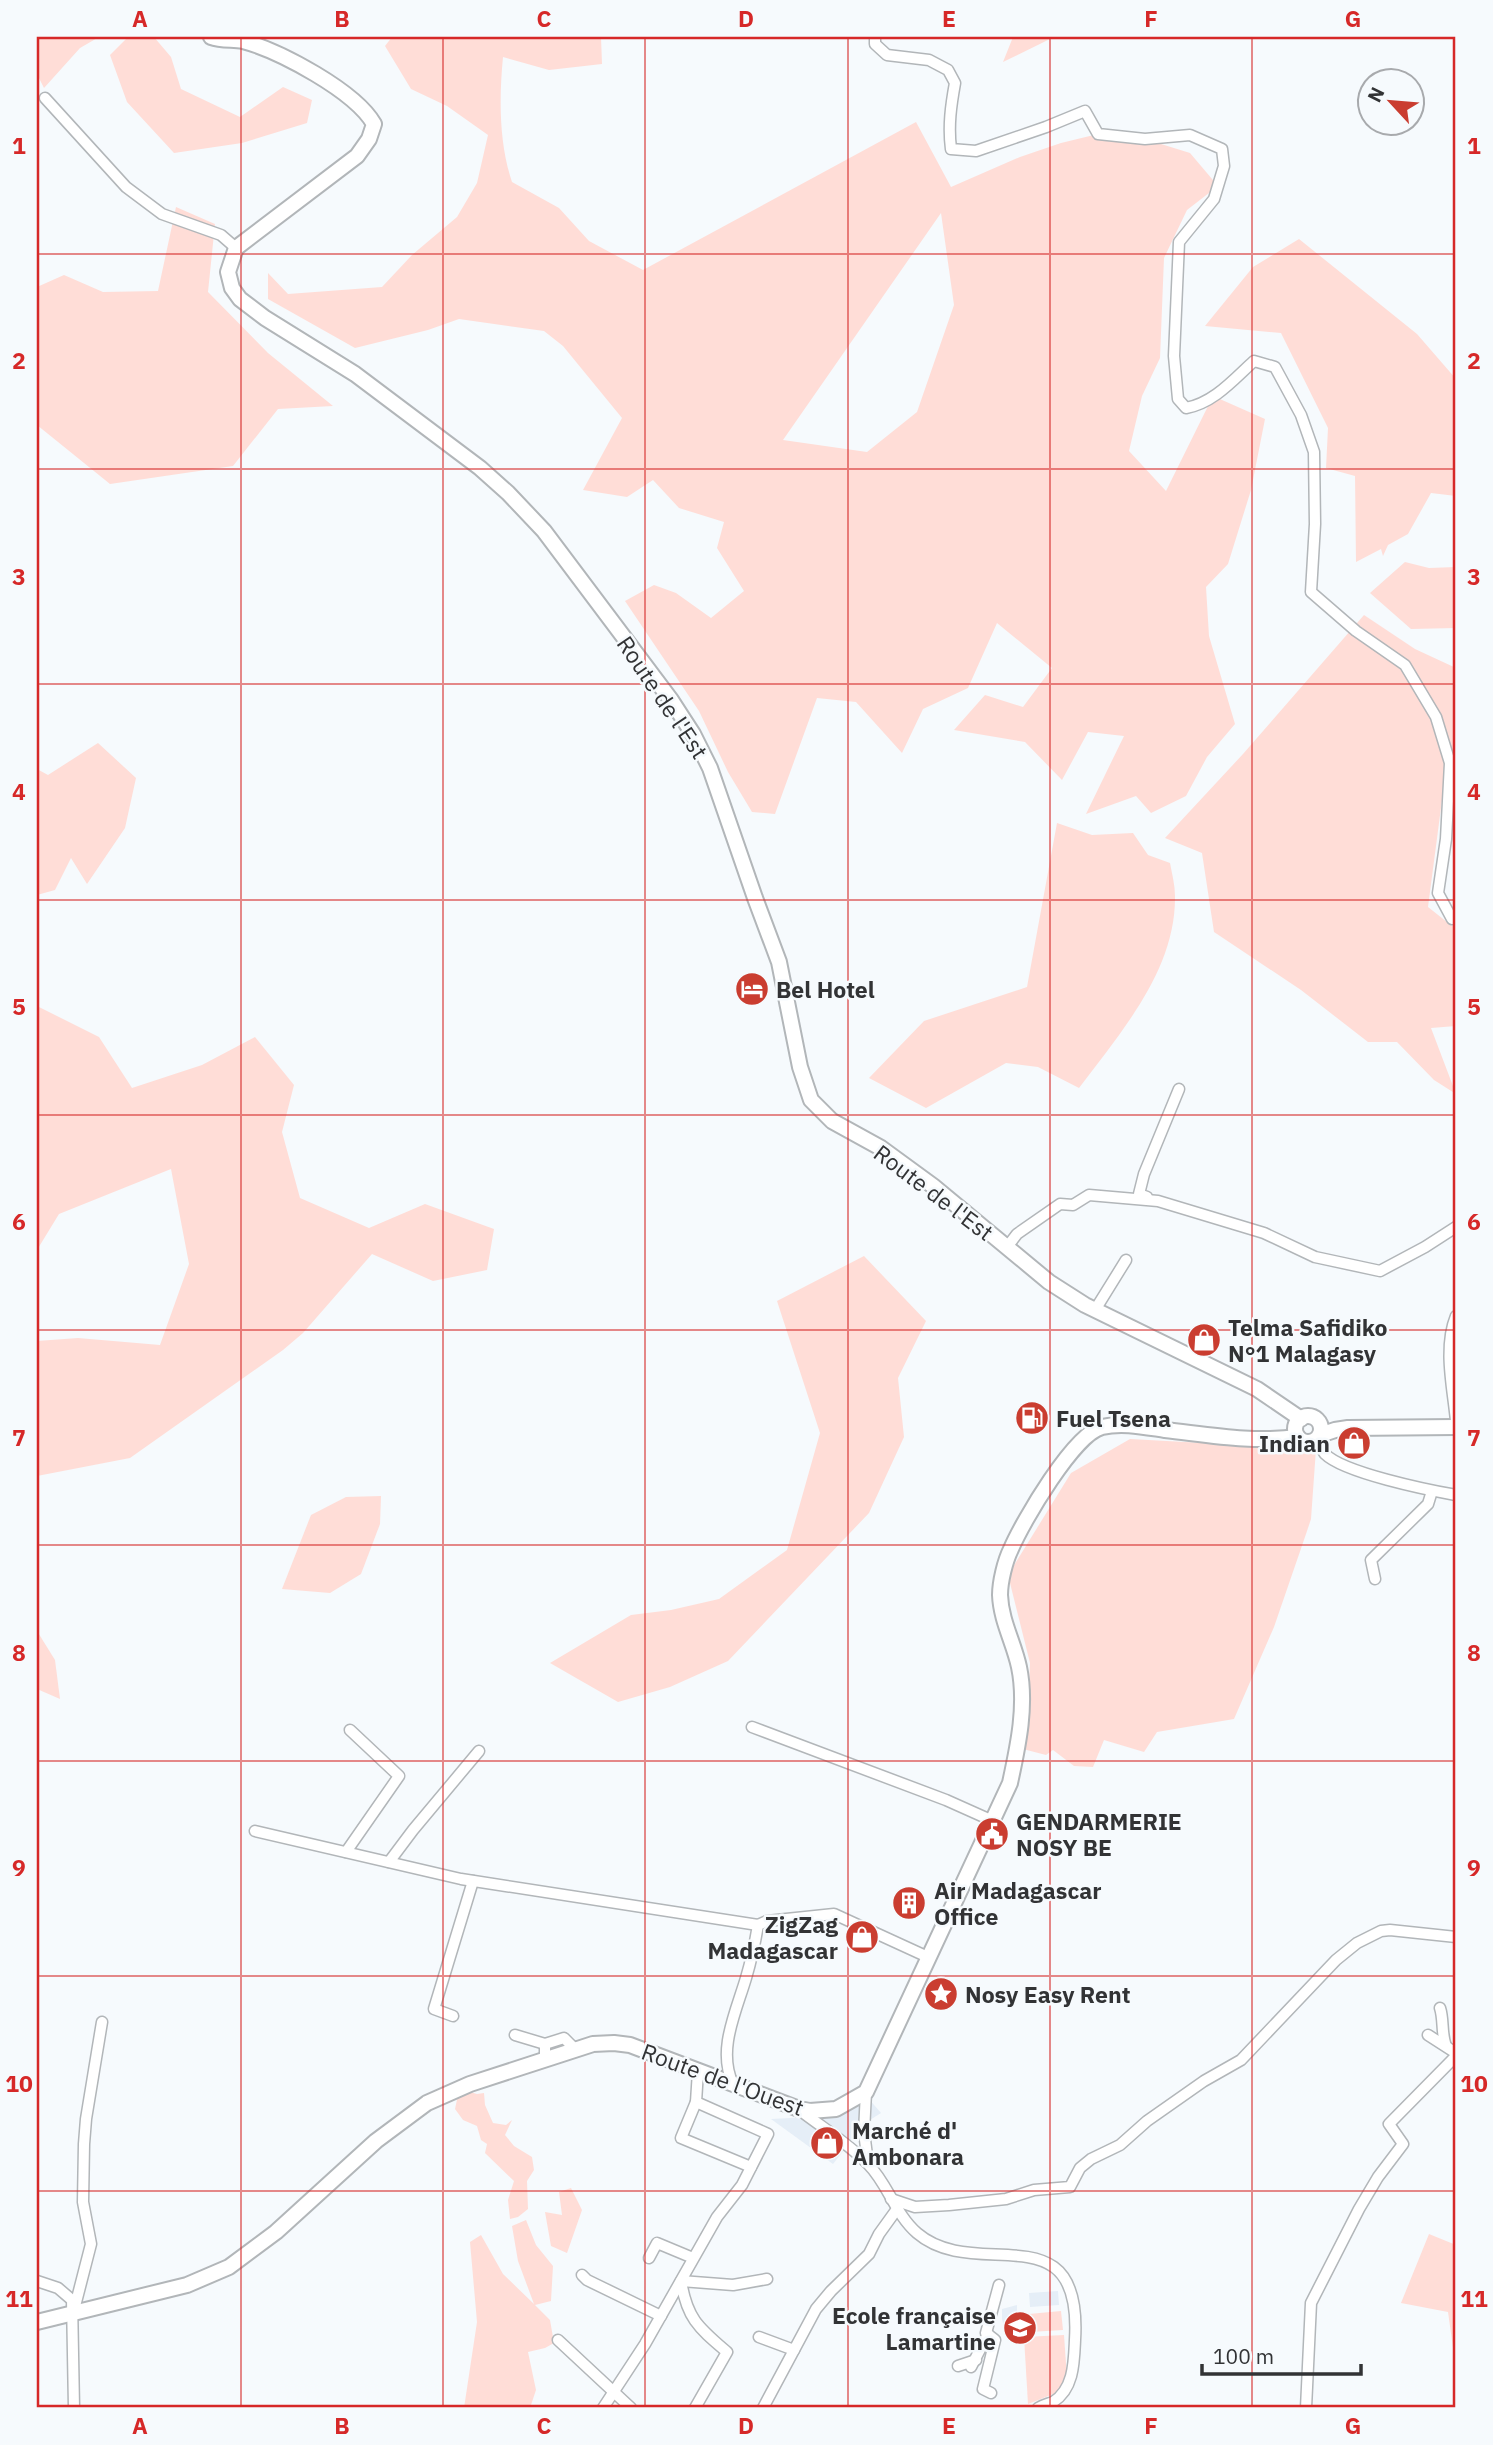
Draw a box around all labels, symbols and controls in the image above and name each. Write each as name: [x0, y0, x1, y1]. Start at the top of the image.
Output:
text: A: [132, 3, 148, 33]
text: B: [334, 3, 350, 33]
text: C: [537, 3, 552, 33]
text: D: [738, 3, 754, 33]
text: E: [942, 3, 956, 33]
text: F: [1144, 3, 1158, 33]
text: G: [1345, 3, 1361, 33]
north arrow: [1356, 66, 1426, 136]
text: N: [1362, 83, 1390, 106]
text: 1: [12, 130, 26, 160]
text: 1: [1467, 130, 1481, 160]
text: 2: [12, 345, 26, 375]
text: 2: [1467, 345, 1481, 375]
text: 3: [12, 561, 26, 591]
text: 3: [1467, 561, 1481, 591]
street label: Route de l'Est: [611, 630, 715, 764]
text: 4: [12, 776, 26, 806]
text: 4: [1467, 776, 1481, 806]
hotel icon: Bel Hotel: [733, 970, 771, 1008]
place label: Bel Hotel: [776, 974, 875, 1004]
text: 5: [12, 991, 26, 1021]
text: 5: [1467, 991, 1481, 1021]
street label: Route de l'Est: [868, 1137, 1000, 1247]
text: 6: [12, 1206, 26, 1236]
text: 6: [1467, 1206, 1481, 1236]
place label: Telma Safidiko N°1 Malagasy: [1228, 1312, 1387, 1368]
shop icon: Telma Safidiko N°1 Malagasy: [1185, 1321, 1223, 1359]
fuel station icon: Fuel Tsena: [1013, 1399, 1051, 1437]
place label: Fuel Tsena: [1056, 1403, 1171, 1433]
text: 7: [12, 1422, 26, 1452]
text: 7: [1467, 1422, 1481, 1452]
shop icon: Indian: [1335, 1424, 1373, 1462]
place label: Indian: [1259, 1428, 1330, 1458]
text: 8: [12, 1637, 26, 1667]
text: 8: [1467, 1637, 1481, 1667]
place label: GENDARMERIE NOSY BE: [1016, 1806, 1182, 1862]
public building icon: GENDARMERIE NOSY BE: [973, 1815, 1011, 1853]
text: 9: [12, 1852, 26, 1882]
text: 9: [1467, 1852, 1481, 1882]
place label: Air Madagascar Office: [934, 1875, 1102, 1931]
building icon: Air Madagascar Office: [890, 1884, 928, 1922]
place label: ZigZag Madagascar: [707, 1909, 838, 1965]
shop icon: ZigZag Madagascar: [843, 1918, 881, 1956]
place icon: Nosy Easy Rent: [922, 1975, 960, 2013]
place label: Nosy Easy Rent: [965, 1979, 1131, 2009]
street label: Route de l'Ouest: [638, 2036, 808, 2122]
text: 10: [5, 2068, 33, 2098]
text: 10: [1460, 2068, 1488, 2098]
place label: Marché d' Ambonara: [852, 2115, 964, 2171]
shop icon: Marché d' Ambonara: [808, 2124, 846, 2162]
text: 11: [5, 2283, 33, 2313]
text: 11: [1460, 2283, 1488, 2313]
place label: Ecole française Lamartine: [832, 2300, 996, 2356]
school or university icon: Ecole française Lamartine: [1001, 2309, 1039, 2347]
scale bar: [1202, 2333, 1362, 2377]
text: 100 m: [1213, 2342, 1274, 2370]
text: A: [132, 2410, 148, 2440]
text: B: [334, 2410, 350, 2440]
text: C: [537, 2410, 552, 2440]
text: D: [738, 2410, 754, 2440]
text: E: [942, 2410, 956, 2440]
text: F: [1144, 2410, 1158, 2440]
text: G: [1345, 2410, 1361, 2440]

